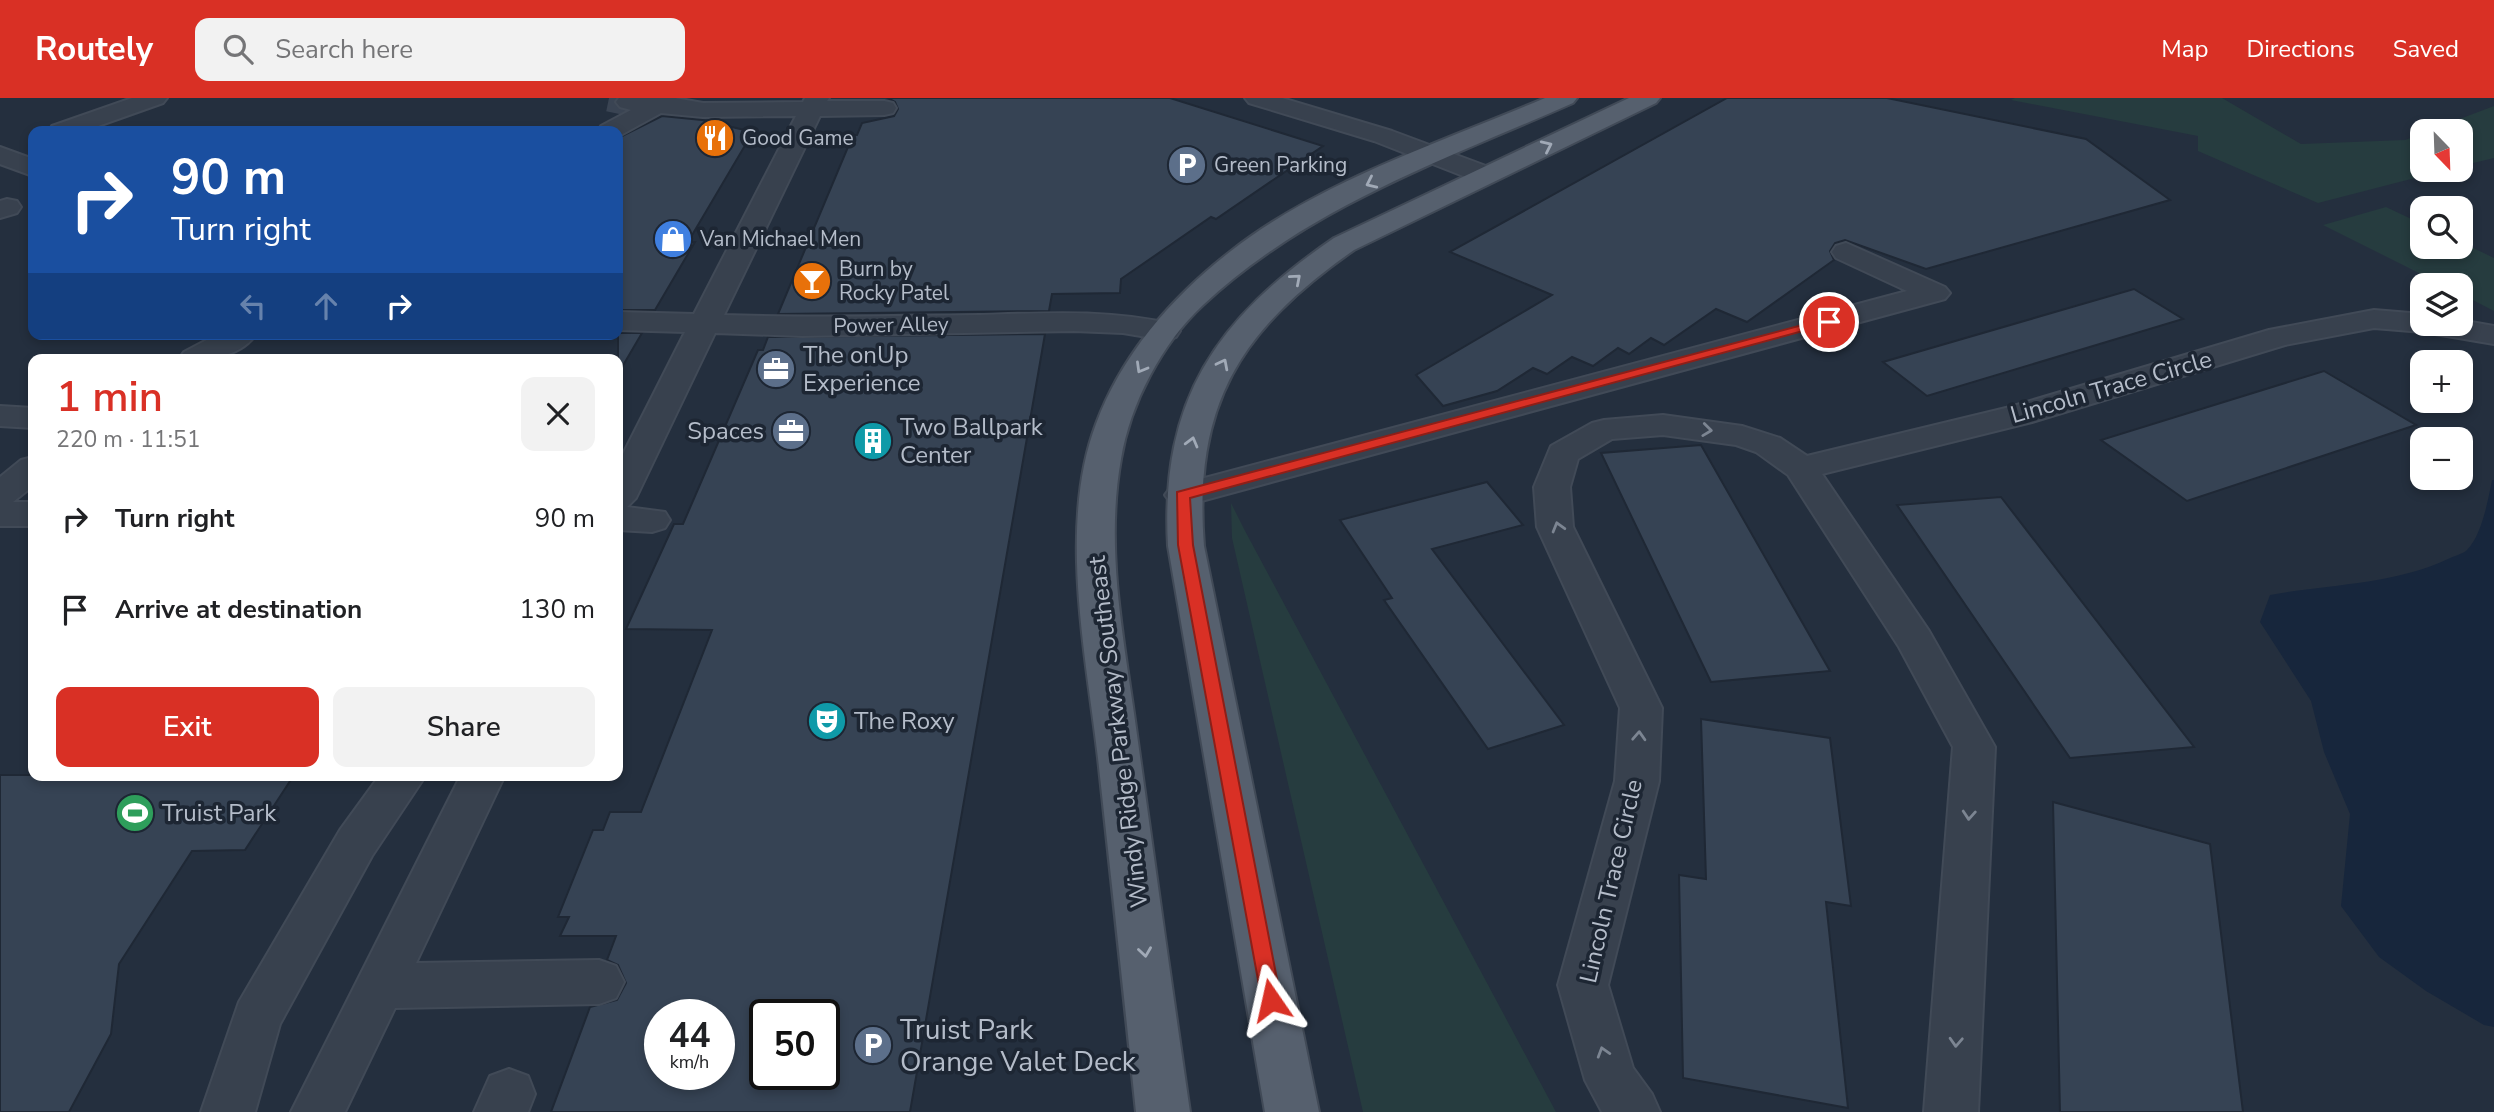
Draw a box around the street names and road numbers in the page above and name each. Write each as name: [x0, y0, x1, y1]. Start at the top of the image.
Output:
street label: Power Alley: [833, 310, 949, 340]
street label: Lincoln Trace Circle: [2007, 343, 2215, 431]
street label: Windy Ridge Parkway Southeast: [1080, 554, 1155, 910]
street label: Lincoln Trace Circle: [1572, 776, 1650, 986]

